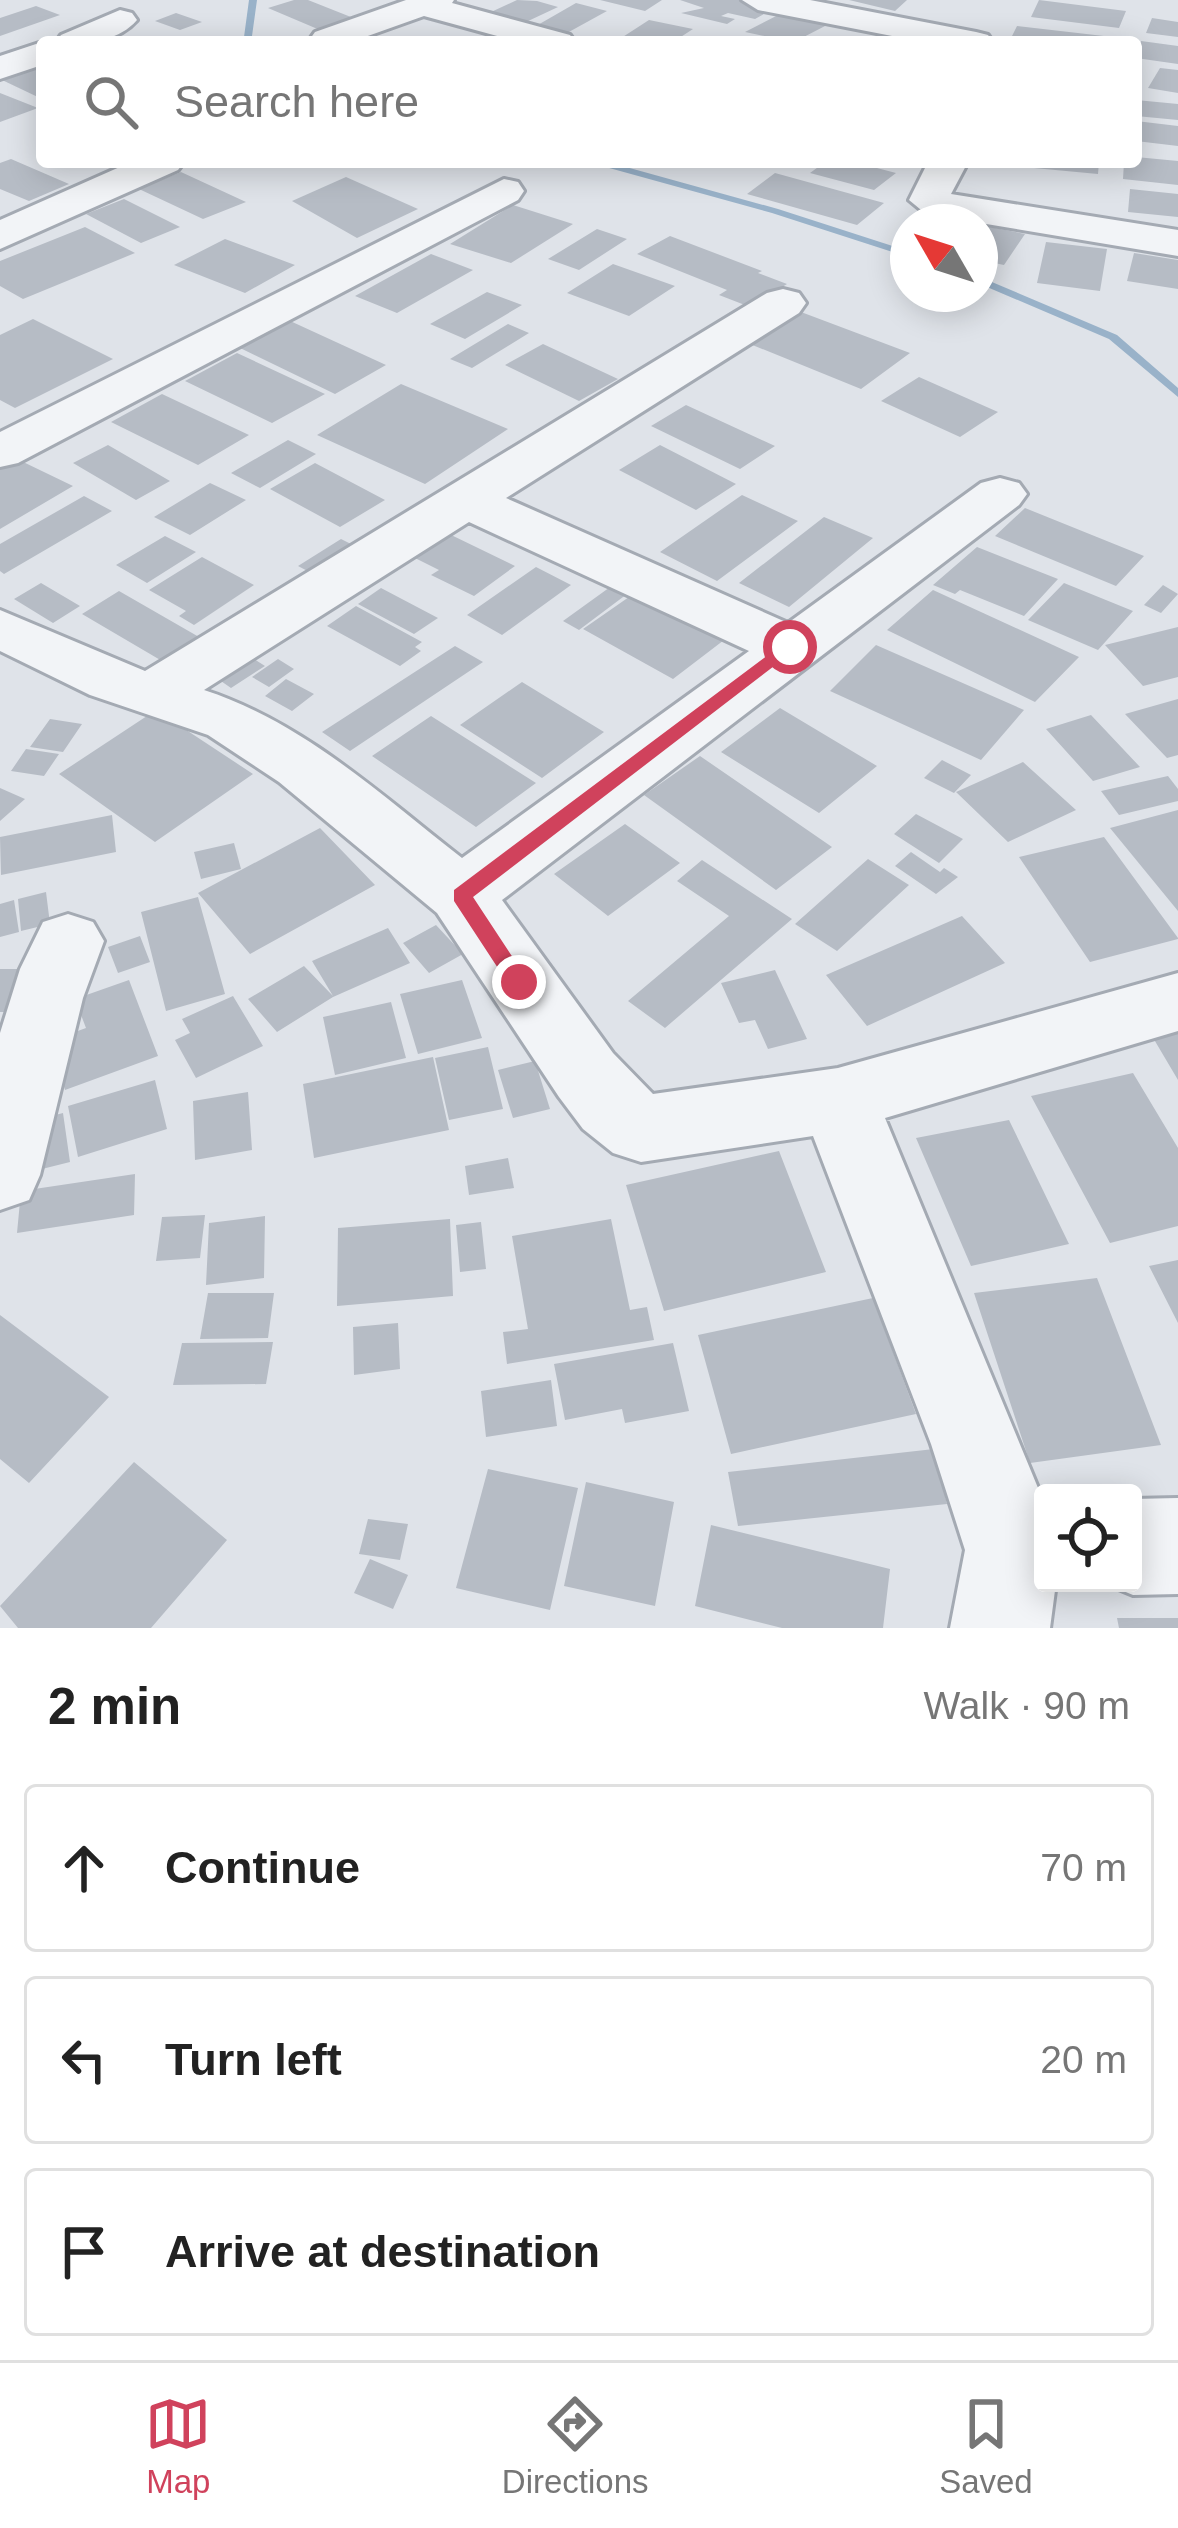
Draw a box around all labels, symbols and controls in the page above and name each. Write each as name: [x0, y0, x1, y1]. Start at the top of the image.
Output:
search box: [36, 36, 1142, 168]
icon: search: [78, 69, 144, 135]
text: Search here: [174, 76, 419, 127]
north arrow: [890, 204, 998, 312]
route start: [763, 620, 817, 674]
route end: [492, 955, 546, 1009]
map controls: [1034, 1484, 1142, 1592]
button: locate: [1034, 1484, 1142, 1592]
text: 2 min: [48, 1678, 181, 1735]
text: Walk · 90 m: [923, 1684, 1130, 1727]
icon: ahead: [51, 1835, 117, 1901]
text: Continue: [165, 1842, 360, 1893]
text: 70 m: [1040, 1846, 1127, 1889]
icon: left: [51, 2027, 117, 2093]
text: Turn left: [165, 2034, 342, 2085]
text: 20 m: [1040, 2038, 1127, 2081]
icon: arrive: [51, 2219, 117, 2285]
text: Arrive at destination: [165, 2226, 600, 2277]
tab: Map: [145, 2391, 211, 2501]
tab: Directions: [502, 2391, 649, 2501]
tab: Saved: [939, 2391, 1033, 2501]

